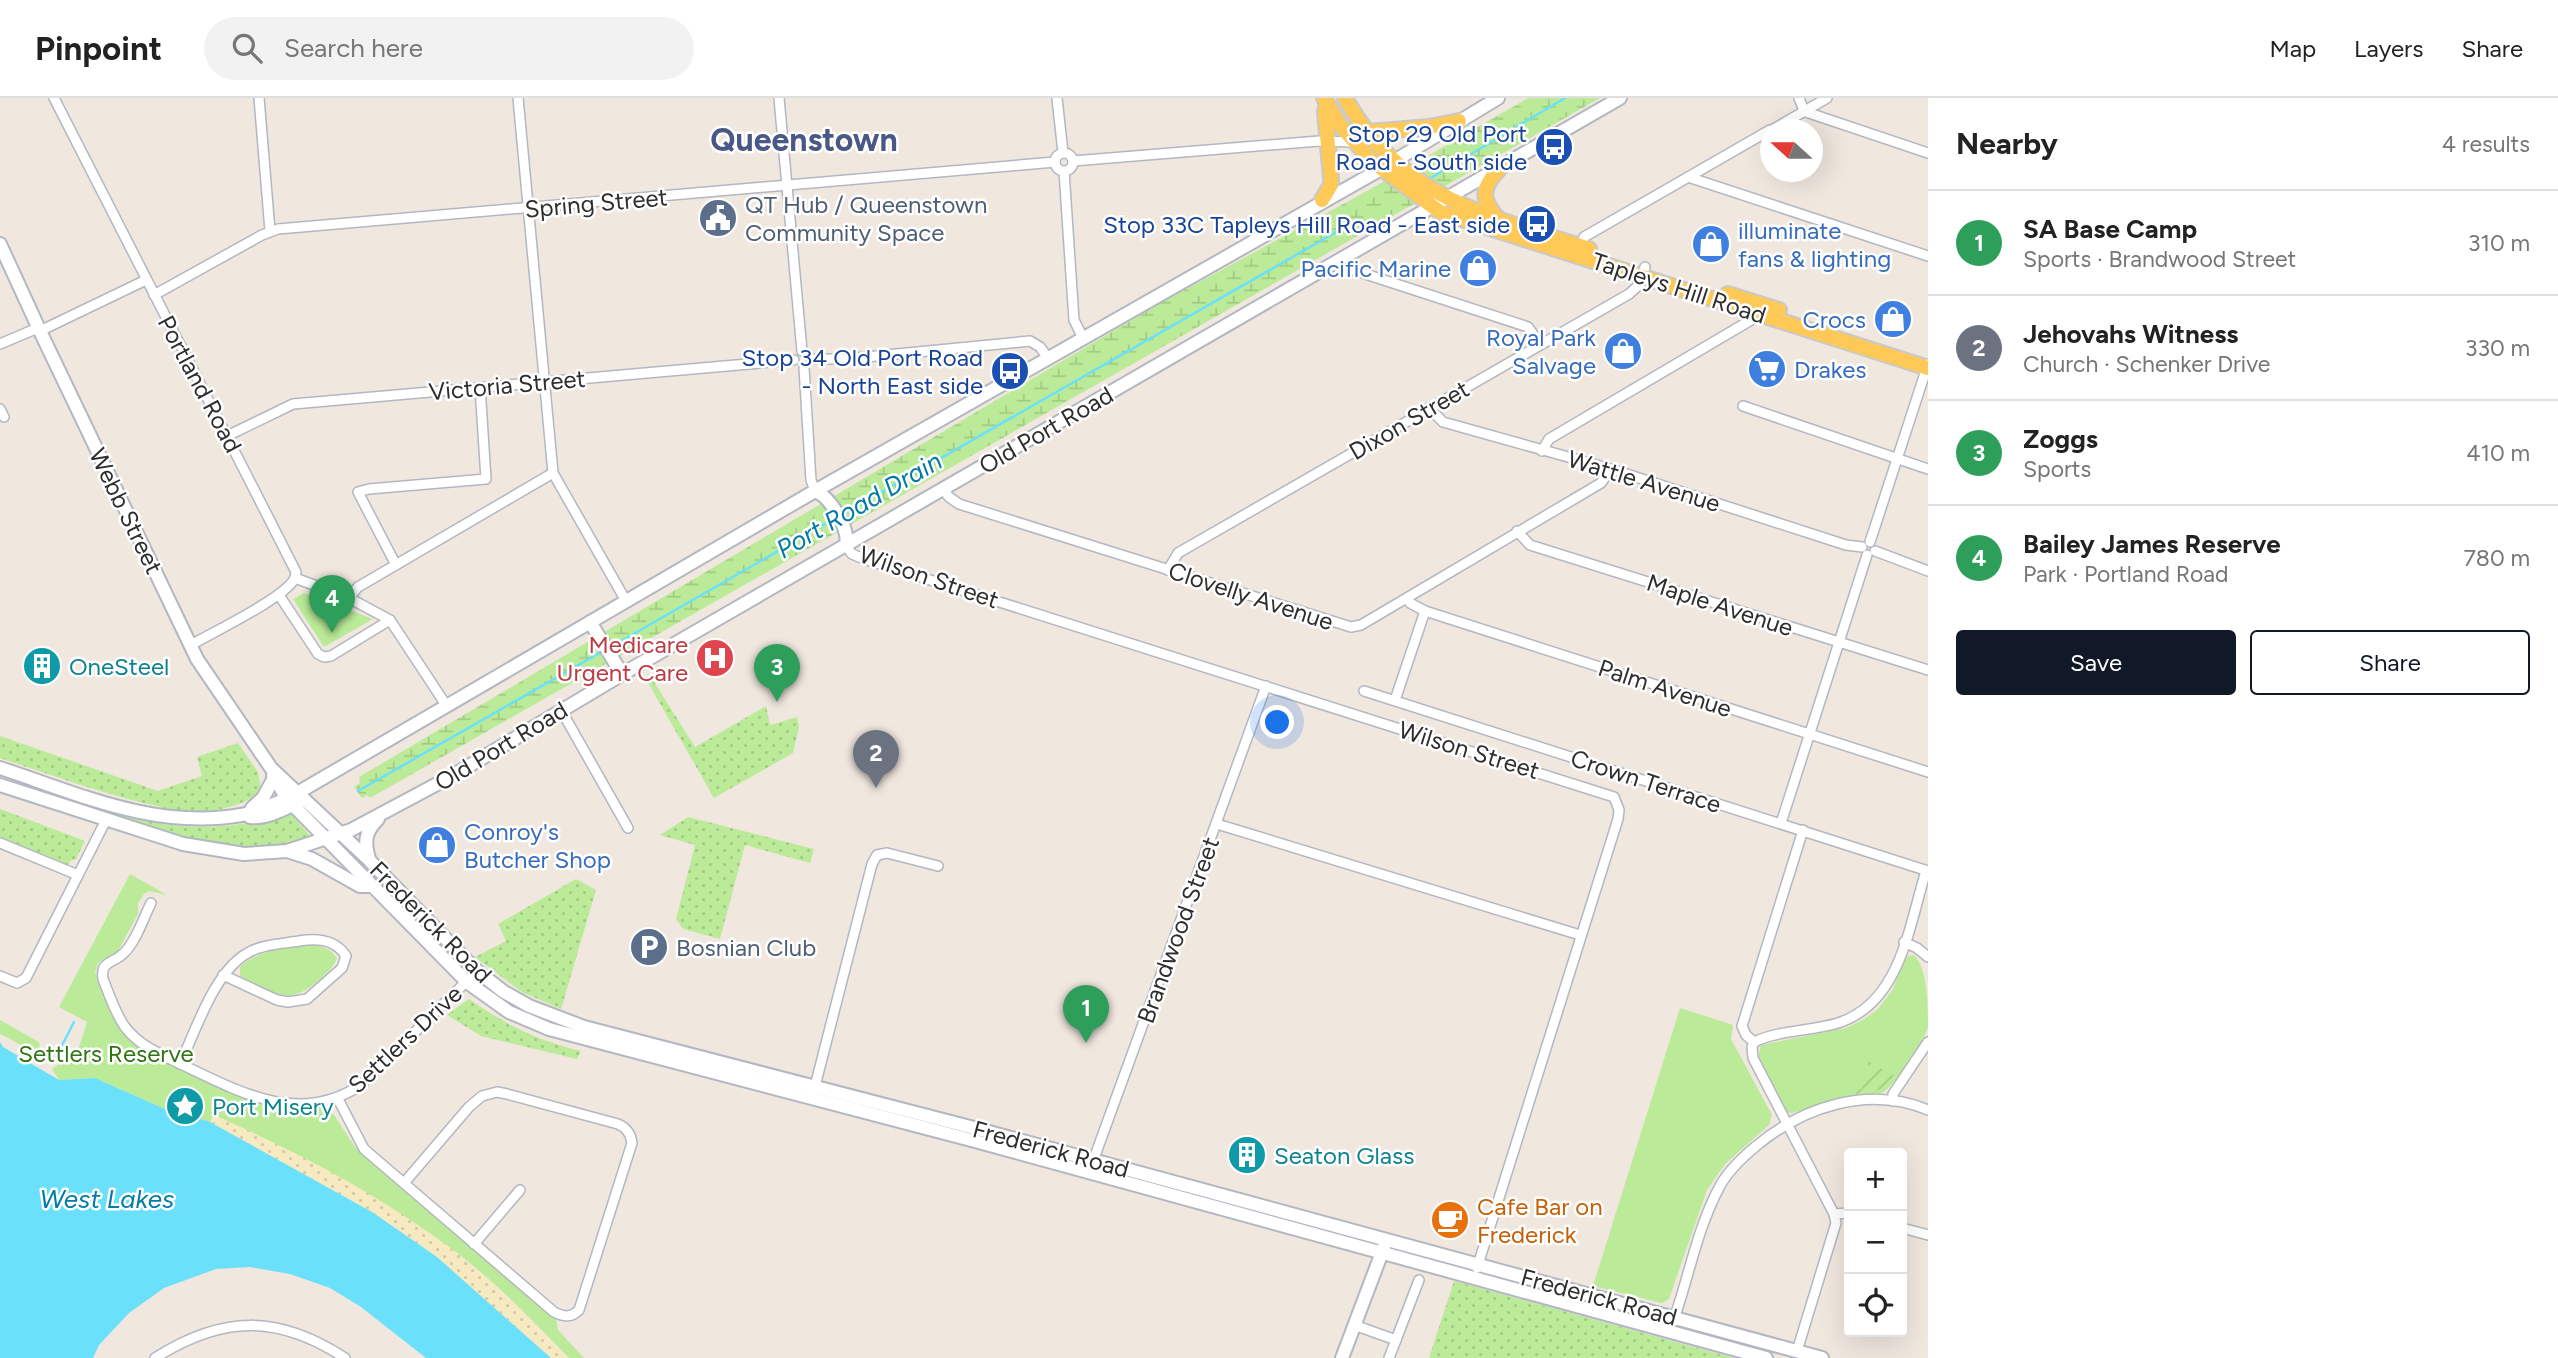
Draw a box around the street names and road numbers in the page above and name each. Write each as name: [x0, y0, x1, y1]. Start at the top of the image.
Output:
street label: Spring Street: [523, 182, 669, 224]
street label: Tapleys Hill Road: [1588, 246, 1770, 330]
street label: Portland Road: [152, 311, 248, 457]
street label: Victoria Street: [427, 364, 587, 406]
street label: Dixon Street: [1344, 374, 1474, 466]
street label: Old Port Road: [974, 380, 1118, 480]
street label: Webb Street: [83, 443, 169, 579]
street label: Wattle Avenue: [1564, 444, 1724, 518]
street label: Wilson Street: [855, 540, 1003, 614]
street label: Clovelly Avenue: [1165, 556, 1337, 636]
street label: Maple Avenue: [1643, 568, 1797, 642]
street label: Palm Avenue: [1595, 653, 1735, 723]
street label: Old Port Road: [429, 695, 573, 797]
street label: Wilson Street: [1395, 715, 1543, 785]
street label: Crown Terrace: [1567, 743, 1725, 819]
street label: Brandwood Street: [1131, 833, 1225, 1027]
street label: Frederick Road: [364, 855, 498, 989]
street label: Settlers Drive: [342, 979, 468, 1099]
street label: Frederick Road: [970, 1114, 1132, 1184]
street label: Frederick Road: [1518, 1262, 1680, 1332]

